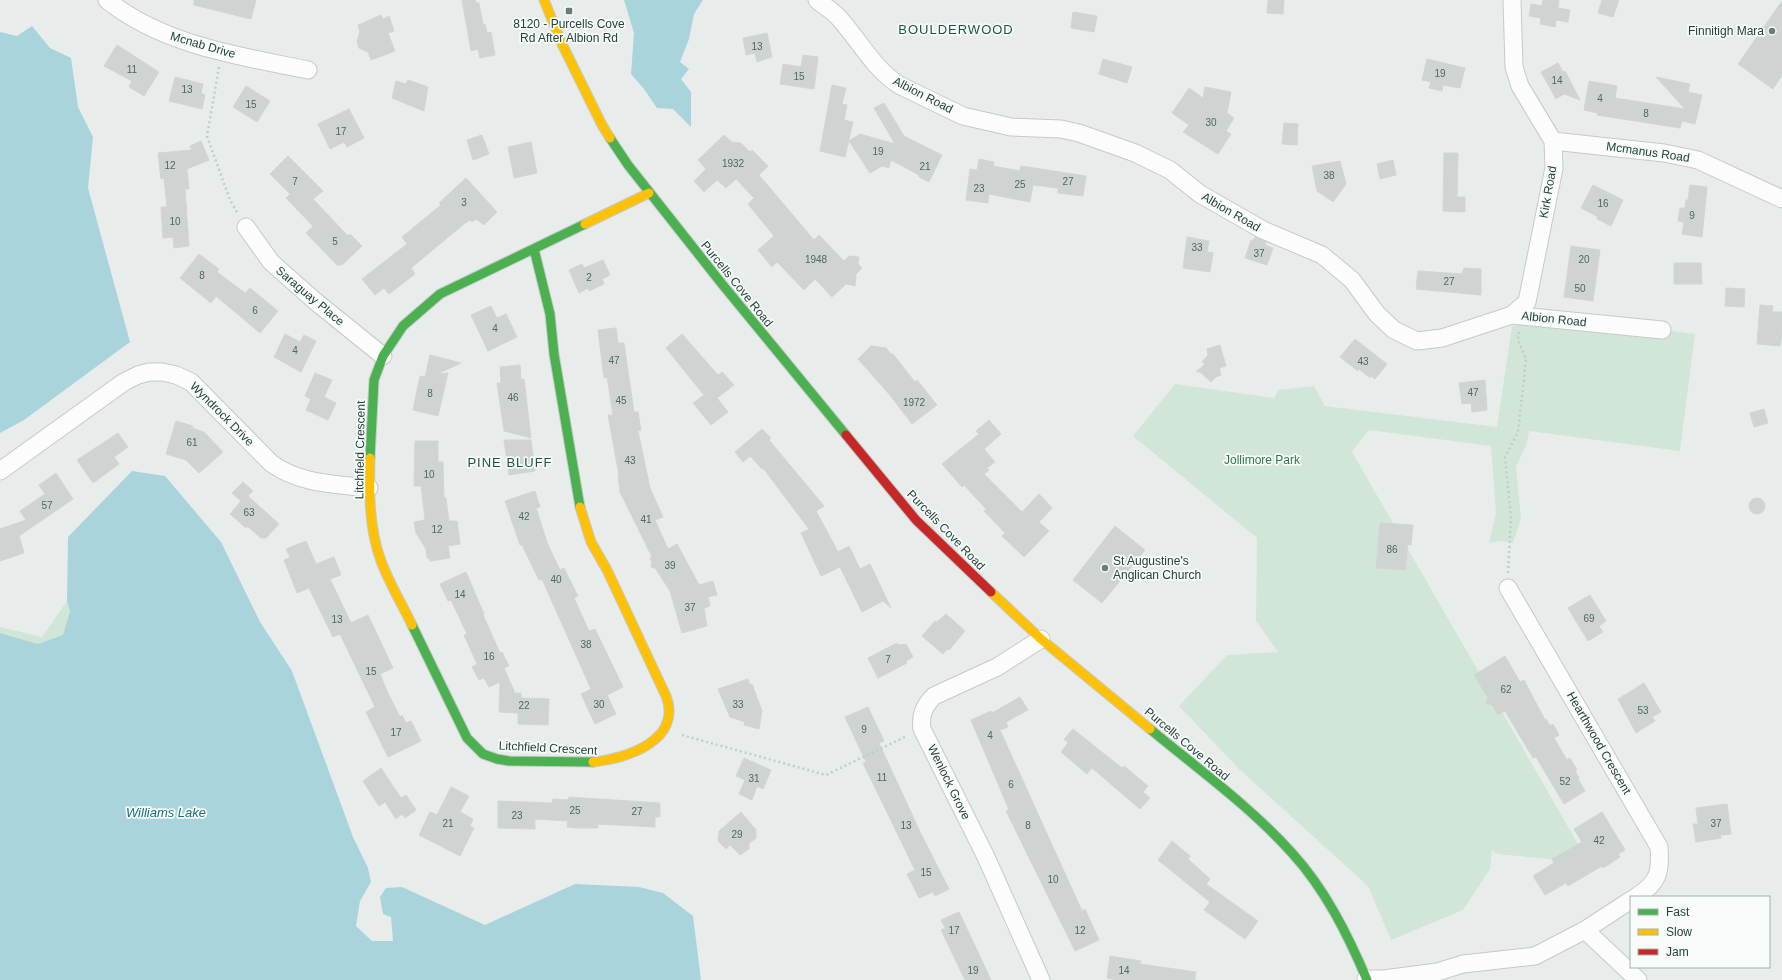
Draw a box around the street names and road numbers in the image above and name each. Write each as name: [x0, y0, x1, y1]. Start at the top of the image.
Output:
street label: Mcnab Drive: [169, 29, 238, 61]
street label: Albion Road: [891, 74, 955, 116]
street label: Mcmanus Road: [1605, 139, 1691, 165]
street label: Kirk Road: [1537, 165, 1559, 219]
street label: Albion Road: [1199, 190, 1263, 234]
street label: Purcells Cove Road: [698, 238, 776, 330]
street label: Saraguay Place: [273, 263, 347, 329]
street label: Albion Road: [1521, 309, 1587, 329]
street label: Wyndrock Drive: [187, 379, 257, 449]
street label: Litchfield Crescent: [352, 400, 368, 499]
street label: Purcells Cove Road: [904, 487, 988, 573]
street label: Hearthwood Crescent: [1564, 689, 1634, 797]
street label: Purcells Cove Road: [1142, 705, 1232, 783]
street label: Litchfield Crescent: [498, 738, 598, 758]
street label: Wenlock Grove: [925, 742, 973, 822]

